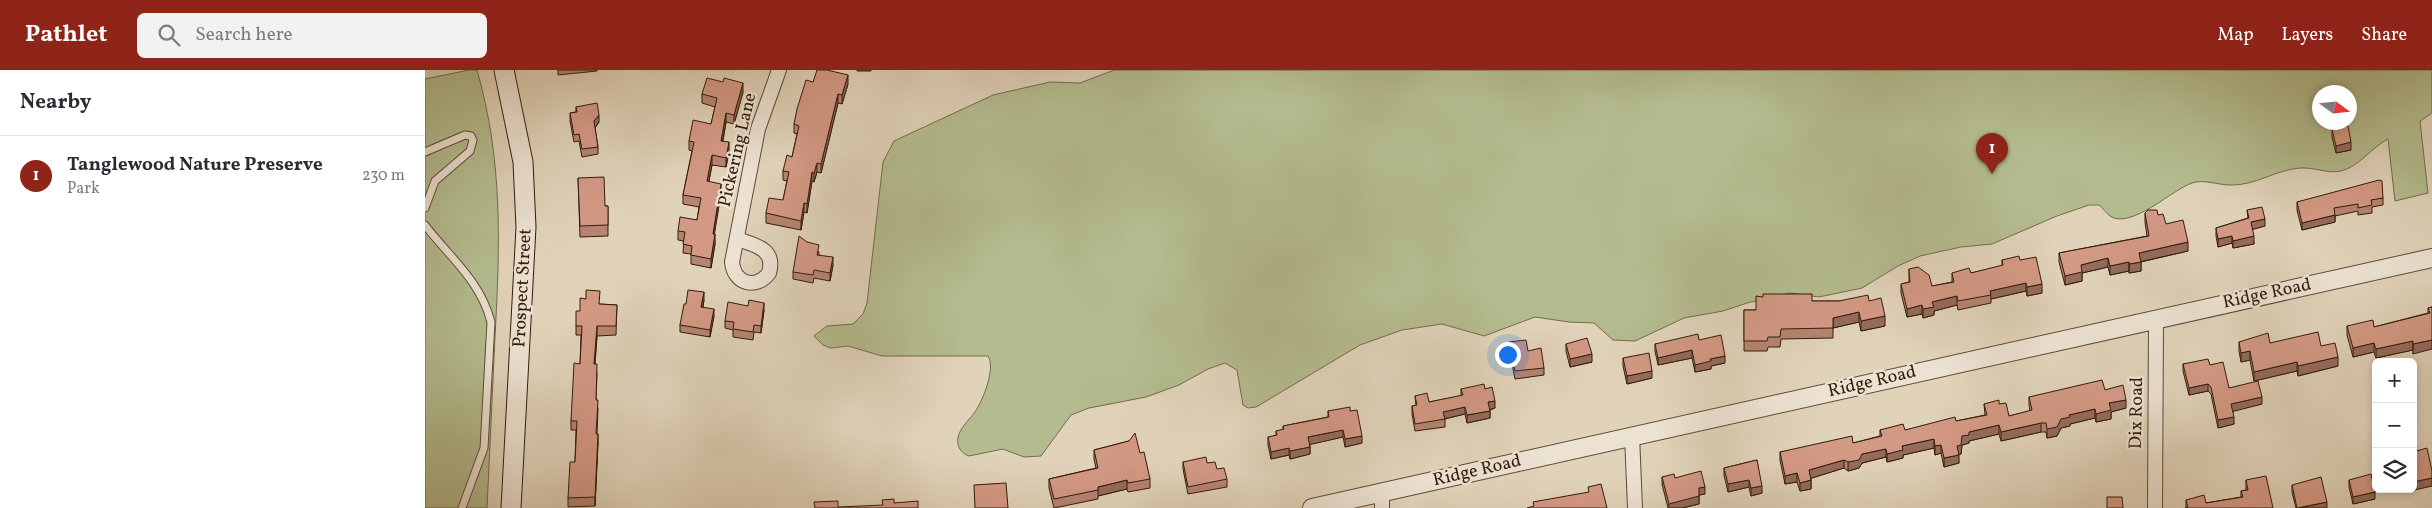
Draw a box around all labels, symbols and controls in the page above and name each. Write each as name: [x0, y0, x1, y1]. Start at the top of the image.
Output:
search box: [137, 13, 487, 58]
text: Pathlet: [25, 18, 107, 52]
icon: search: [155, 21, 183, 49]
text: Search here: [195, 22, 293, 48]
text: Map: [2217, 23, 2253, 48]
text: Layers: [2281, 23, 2333, 48]
text: Share: [2361, 23, 2407, 48]
north arrow: [2312, 85, 2357, 130]
text: Nearby: [20, 88, 91, 117]
street label: Pickering Lane: [713, 90, 763, 210]
pin: 1: [1976, 133, 2008, 174]
text: Tanglewood Nature Preserve: [67, 152, 323, 178]
text: 1: [33, 165, 39, 187]
text: 230 m: [362, 165, 405, 187]
text: Park: [67, 178, 100, 200]
street label: Prospect Street: [507, 228, 539, 348]
street label: Ridge Road: [2220, 272, 2314, 316]
your location: [1495, 342, 1521, 368]
map controls: [2372, 358, 2417, 493]
button: +: [2372, 358, 2417, 403]
street label: Ridge Road: [1825, 360, 1919, 404]
street label: Dix Road: [2124, 377, 2150, 449]
button: −: [2372, 403, 2417, 448]
button: layers: [2372, 448, 2417, 493]
street label: Ridge Road: [1430, 449, 1524, 493]

